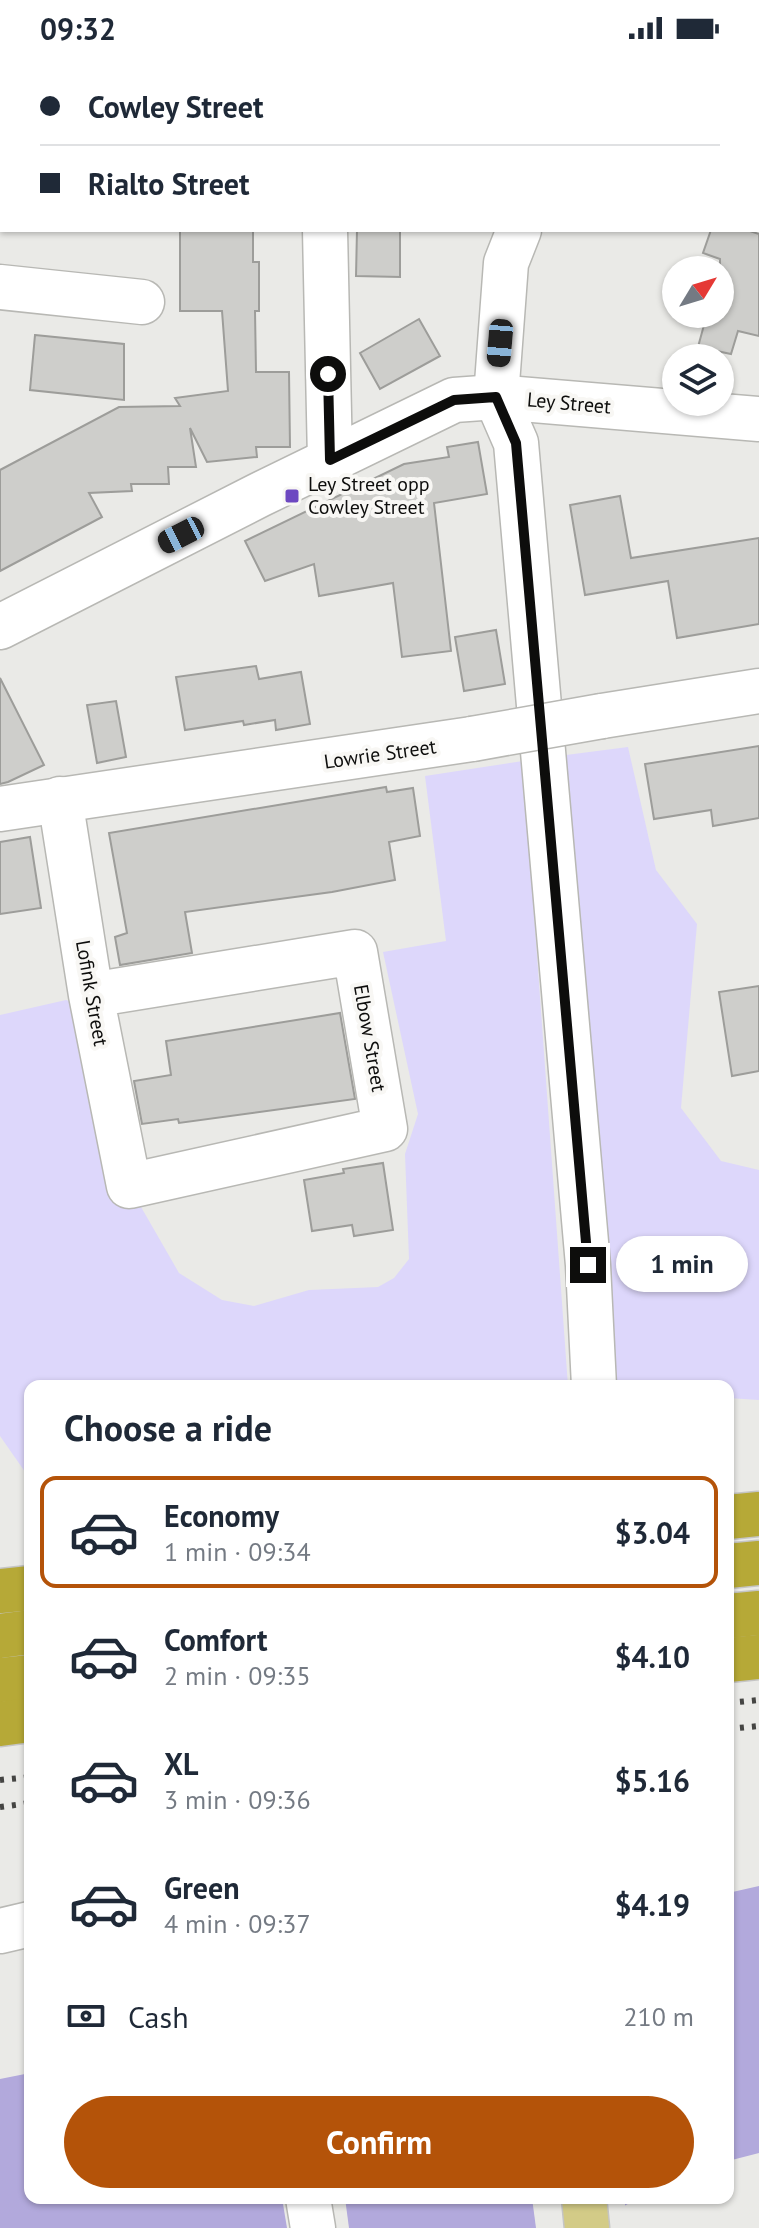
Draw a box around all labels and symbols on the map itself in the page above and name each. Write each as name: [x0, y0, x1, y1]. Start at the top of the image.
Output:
north arrow: [662, 256, 734, 328]
car: [486, 318, 514, 368]
route start: [310, 356, 346, 392]
street label: Ley Street: [526, 386, 612, 420]
place label: Ley Street opp Cowley Street: [308, 471, 430, 520]
marker: Ley Street opp Cowley Street: [283, 487, 301, 505]
car: [154, 513, 208, 557]
street label: Lowrie Street: [322, 733, 438, 775]
street label: Lofink Street: [70, 938, 114, 1048]
street label: Elbow Street: [348, 982, 392, 1094]
callout: 1 min: [616, 1237, 748, 1293]
route end: [570, 1247, 606, 1283]

